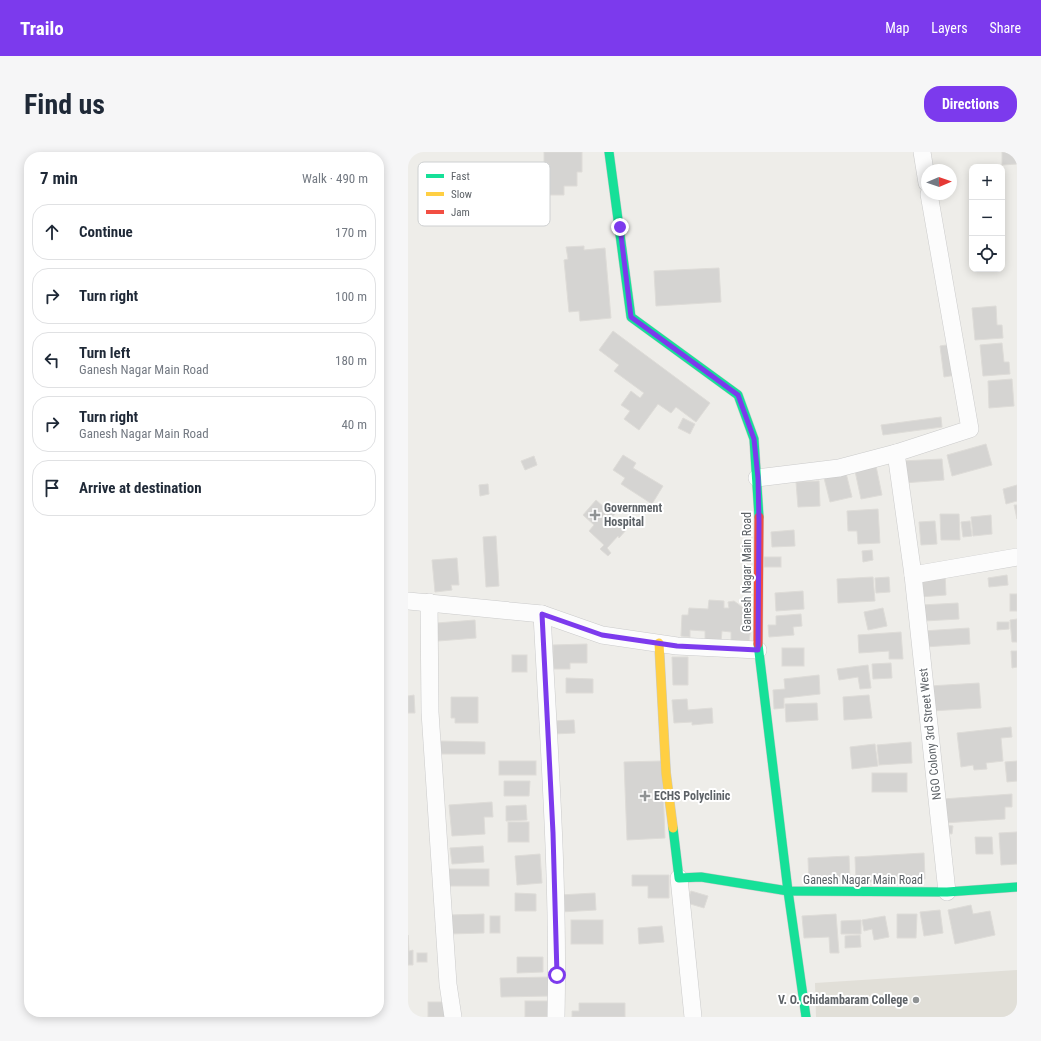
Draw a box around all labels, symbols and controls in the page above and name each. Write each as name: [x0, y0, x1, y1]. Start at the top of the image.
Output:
text: Trailo: [20, 17, 64, 40]
text: Map: [885, 20, 909, 36]
text: Layers: [931, 20, 968, 36]
text: Share: [990, 20, 1021, 36]
button: Directions: [924, 86, 1017, 122]
text: Find us: [24, 88, 105, 121]
legend: [418, 162, 550, 226]
north arrow: [921, 164, 957, 200]
map controls: [969, 164, 1005, 272]
button: +: [969, 164, 1005, 200]
text: 7 min: [40, 168, 78, 188]
text: Fast: [451, 170, 470, 183]
text: Walk · 490 m: [302, 171, 368, 186]
text: Slow: [451, 188, 472, 201]
button: −: [969, 200, 1005, 236]
text: Jam: [451, 206, 470, 219]
route end: [611, 218, 629, 236]
icon: ahead: [41, 221, 63, 243]
text: Continue: [79, 223, 133, 241]
text: 170 m: [335, 225, 367, 240]
button: locate: [969, 236, 1005, 272]
icon: right: [41, 285, 63, 307]
text: Turn right: [79, 287, 138, 305]
text: 100 m: [335, 289, 367, 304]
text: Turn left: [79, 344, 130, 362]
icon: left: [41, 349, 63, 371]
text: 180 m: [335, 353, 367, 368]
text: Ganesh Nagar Main Road: [79, 362, 209, 377]
text: Turn right: [79, 408, 138, 426]
icon: right: [41, 413, 63, 435]
text: 40 m: [341, 417, 367, 432]
text: Ganesh Nagar Main Road: [79, 426, 209, 441]
icon: arrive: [41, 477, 63, 499]
text: Arrive at destination: [79, 479, 202, 497]
place label: Government Hospital: [604, 501, 662, 529]
marker: Government Hospital: [589, 509, 601, 521]
street label: Ganesh Nagar Main Road: [740, 512, 754, 632]
street label: NGO Colony 3rd Street West: [916, 667, 944, 801]
place label: ECHS Polyclinic: [654, 789, 731, 803]
marker: ECHS Polyclinic: [639, 790, 651, 802]
street label: Ganesh Nagar Main Road: [803, 873, 923, 887]
route start: [548, 966, 566, 984]
place label: V. O. Chidambaram College: [778, 993, 908, 1007]
marker: V. O. Chidambaram College: [911, 995, 921, 1005]

